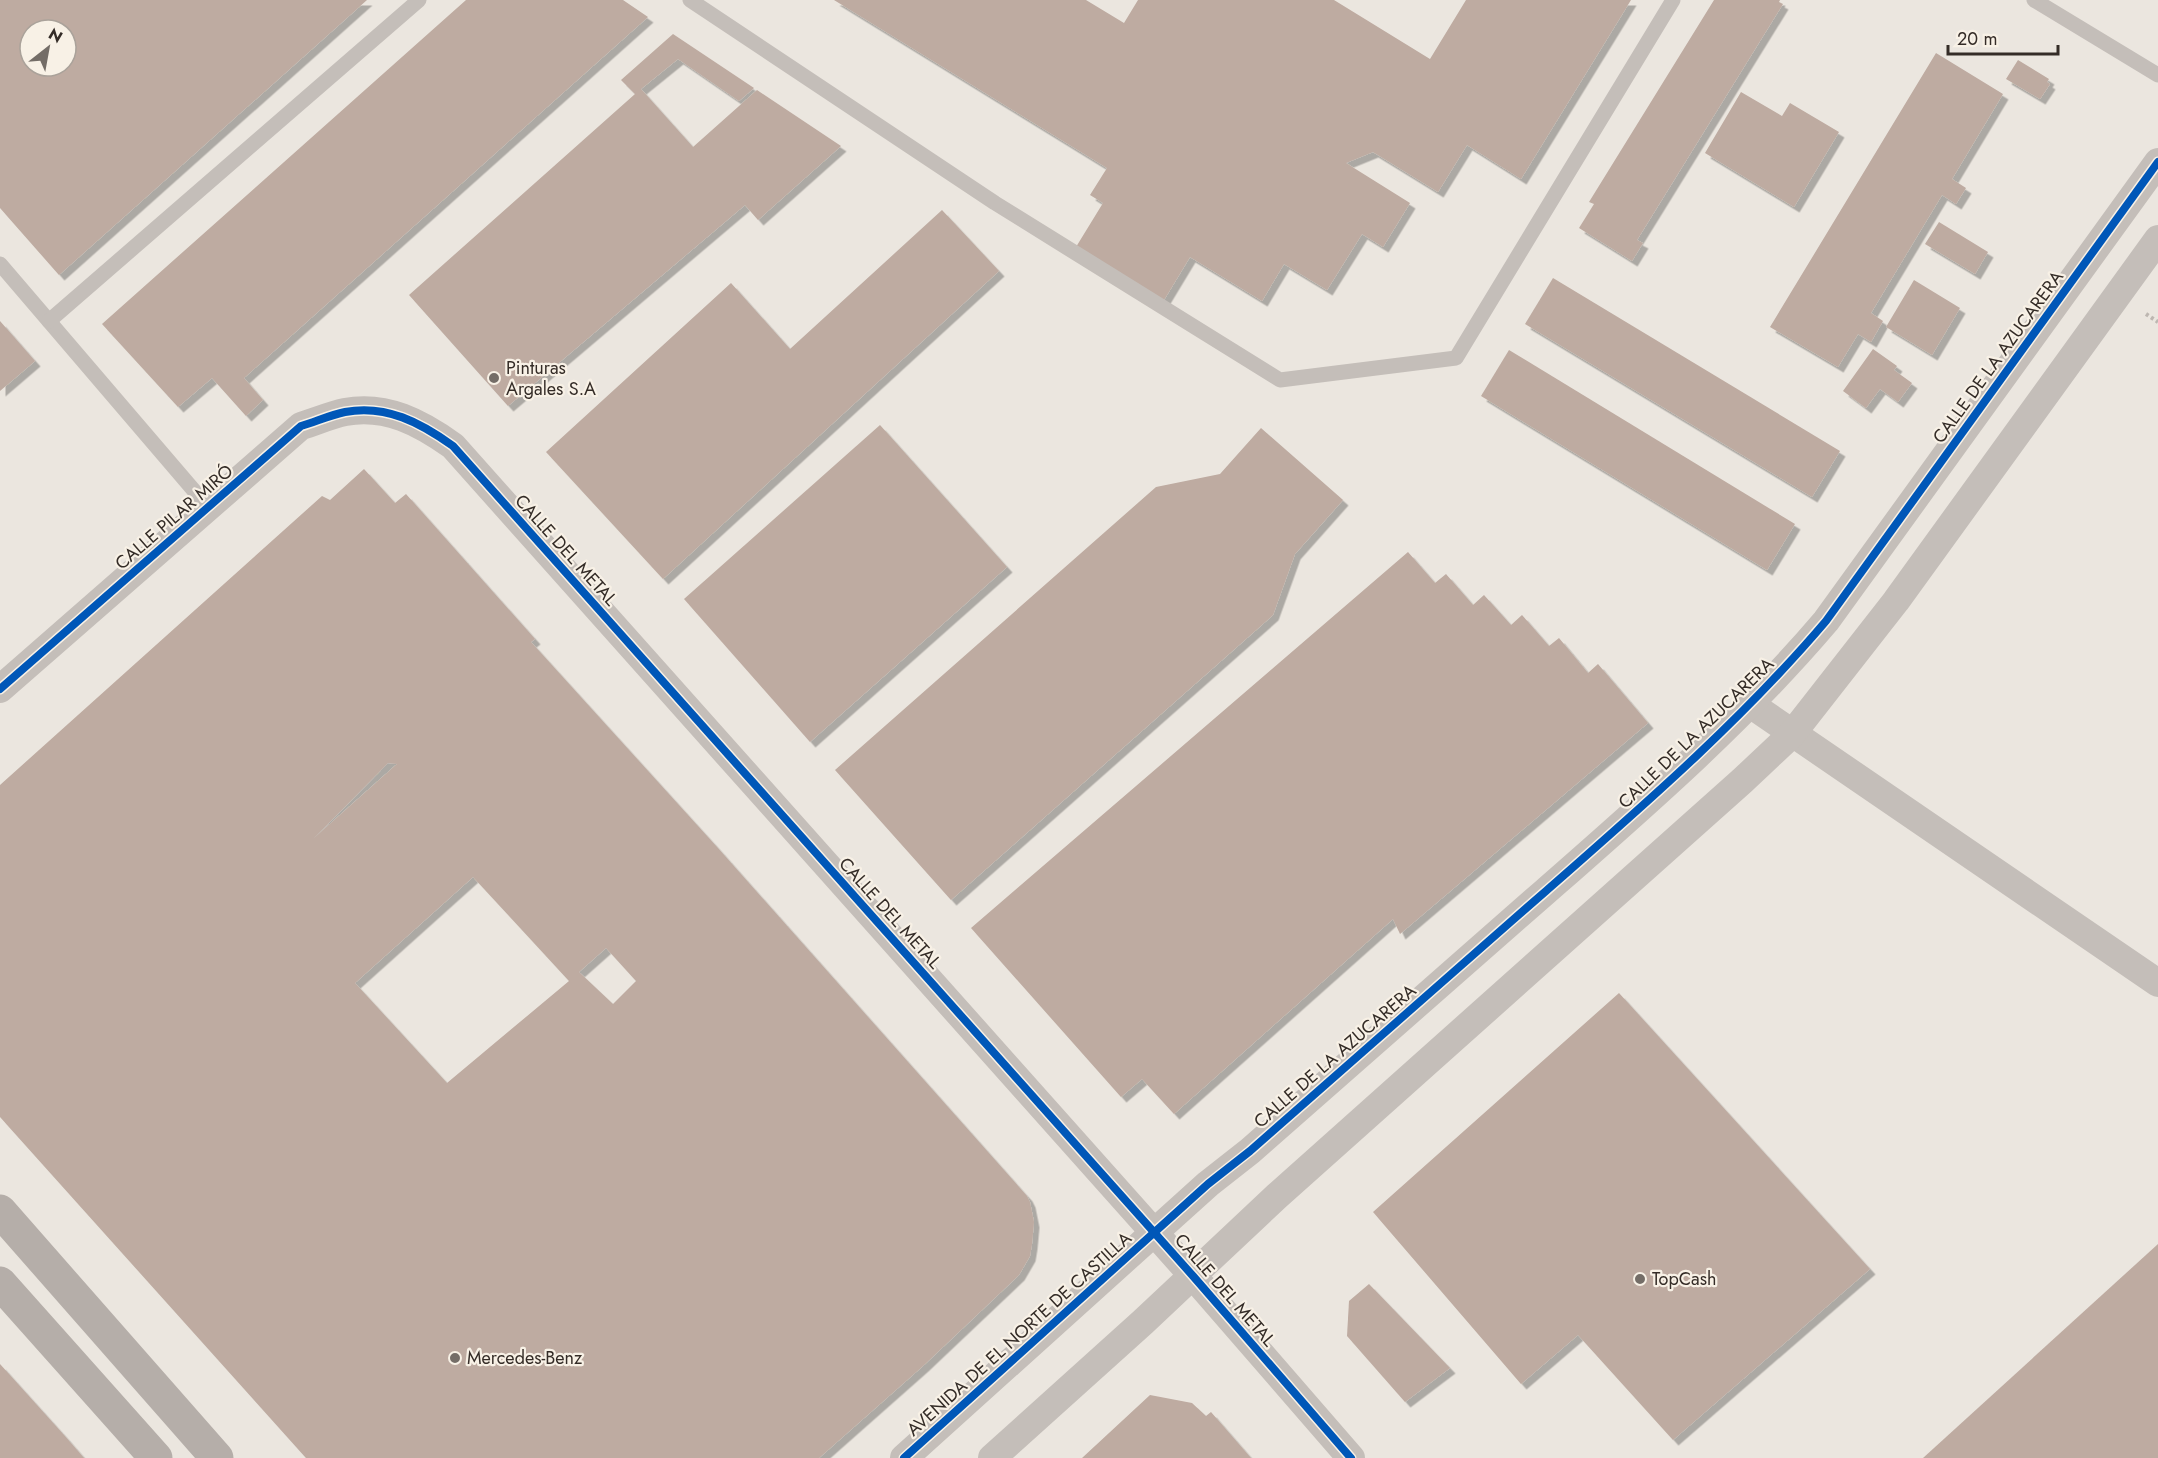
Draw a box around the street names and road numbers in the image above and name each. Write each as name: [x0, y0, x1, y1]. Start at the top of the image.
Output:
street label: CALLE DE LA AZUCARERA: [1926, 265, 2070, 449]
street label: CALLE PILAR MIRÓ: [109, 458, 239, 576]
street label: CALLE DEL METAL: [509, 488, 623, 612]
street label: CALLE DE LA AZUCARERA: [1612, 651, 1780, 815]
street label: CALLE DEL METAL: [833, 851, 947, 975]
street label: CALLE DE LA AZUCARERA: [1248, 978, 1422, 1134]
street label: AVENIDA DE EL NORTE DE CASTILLA: [901, 1226, 1137, 1442]
street label: CALLE DEL METAL: [1169, 1228, 1281, 1352]

